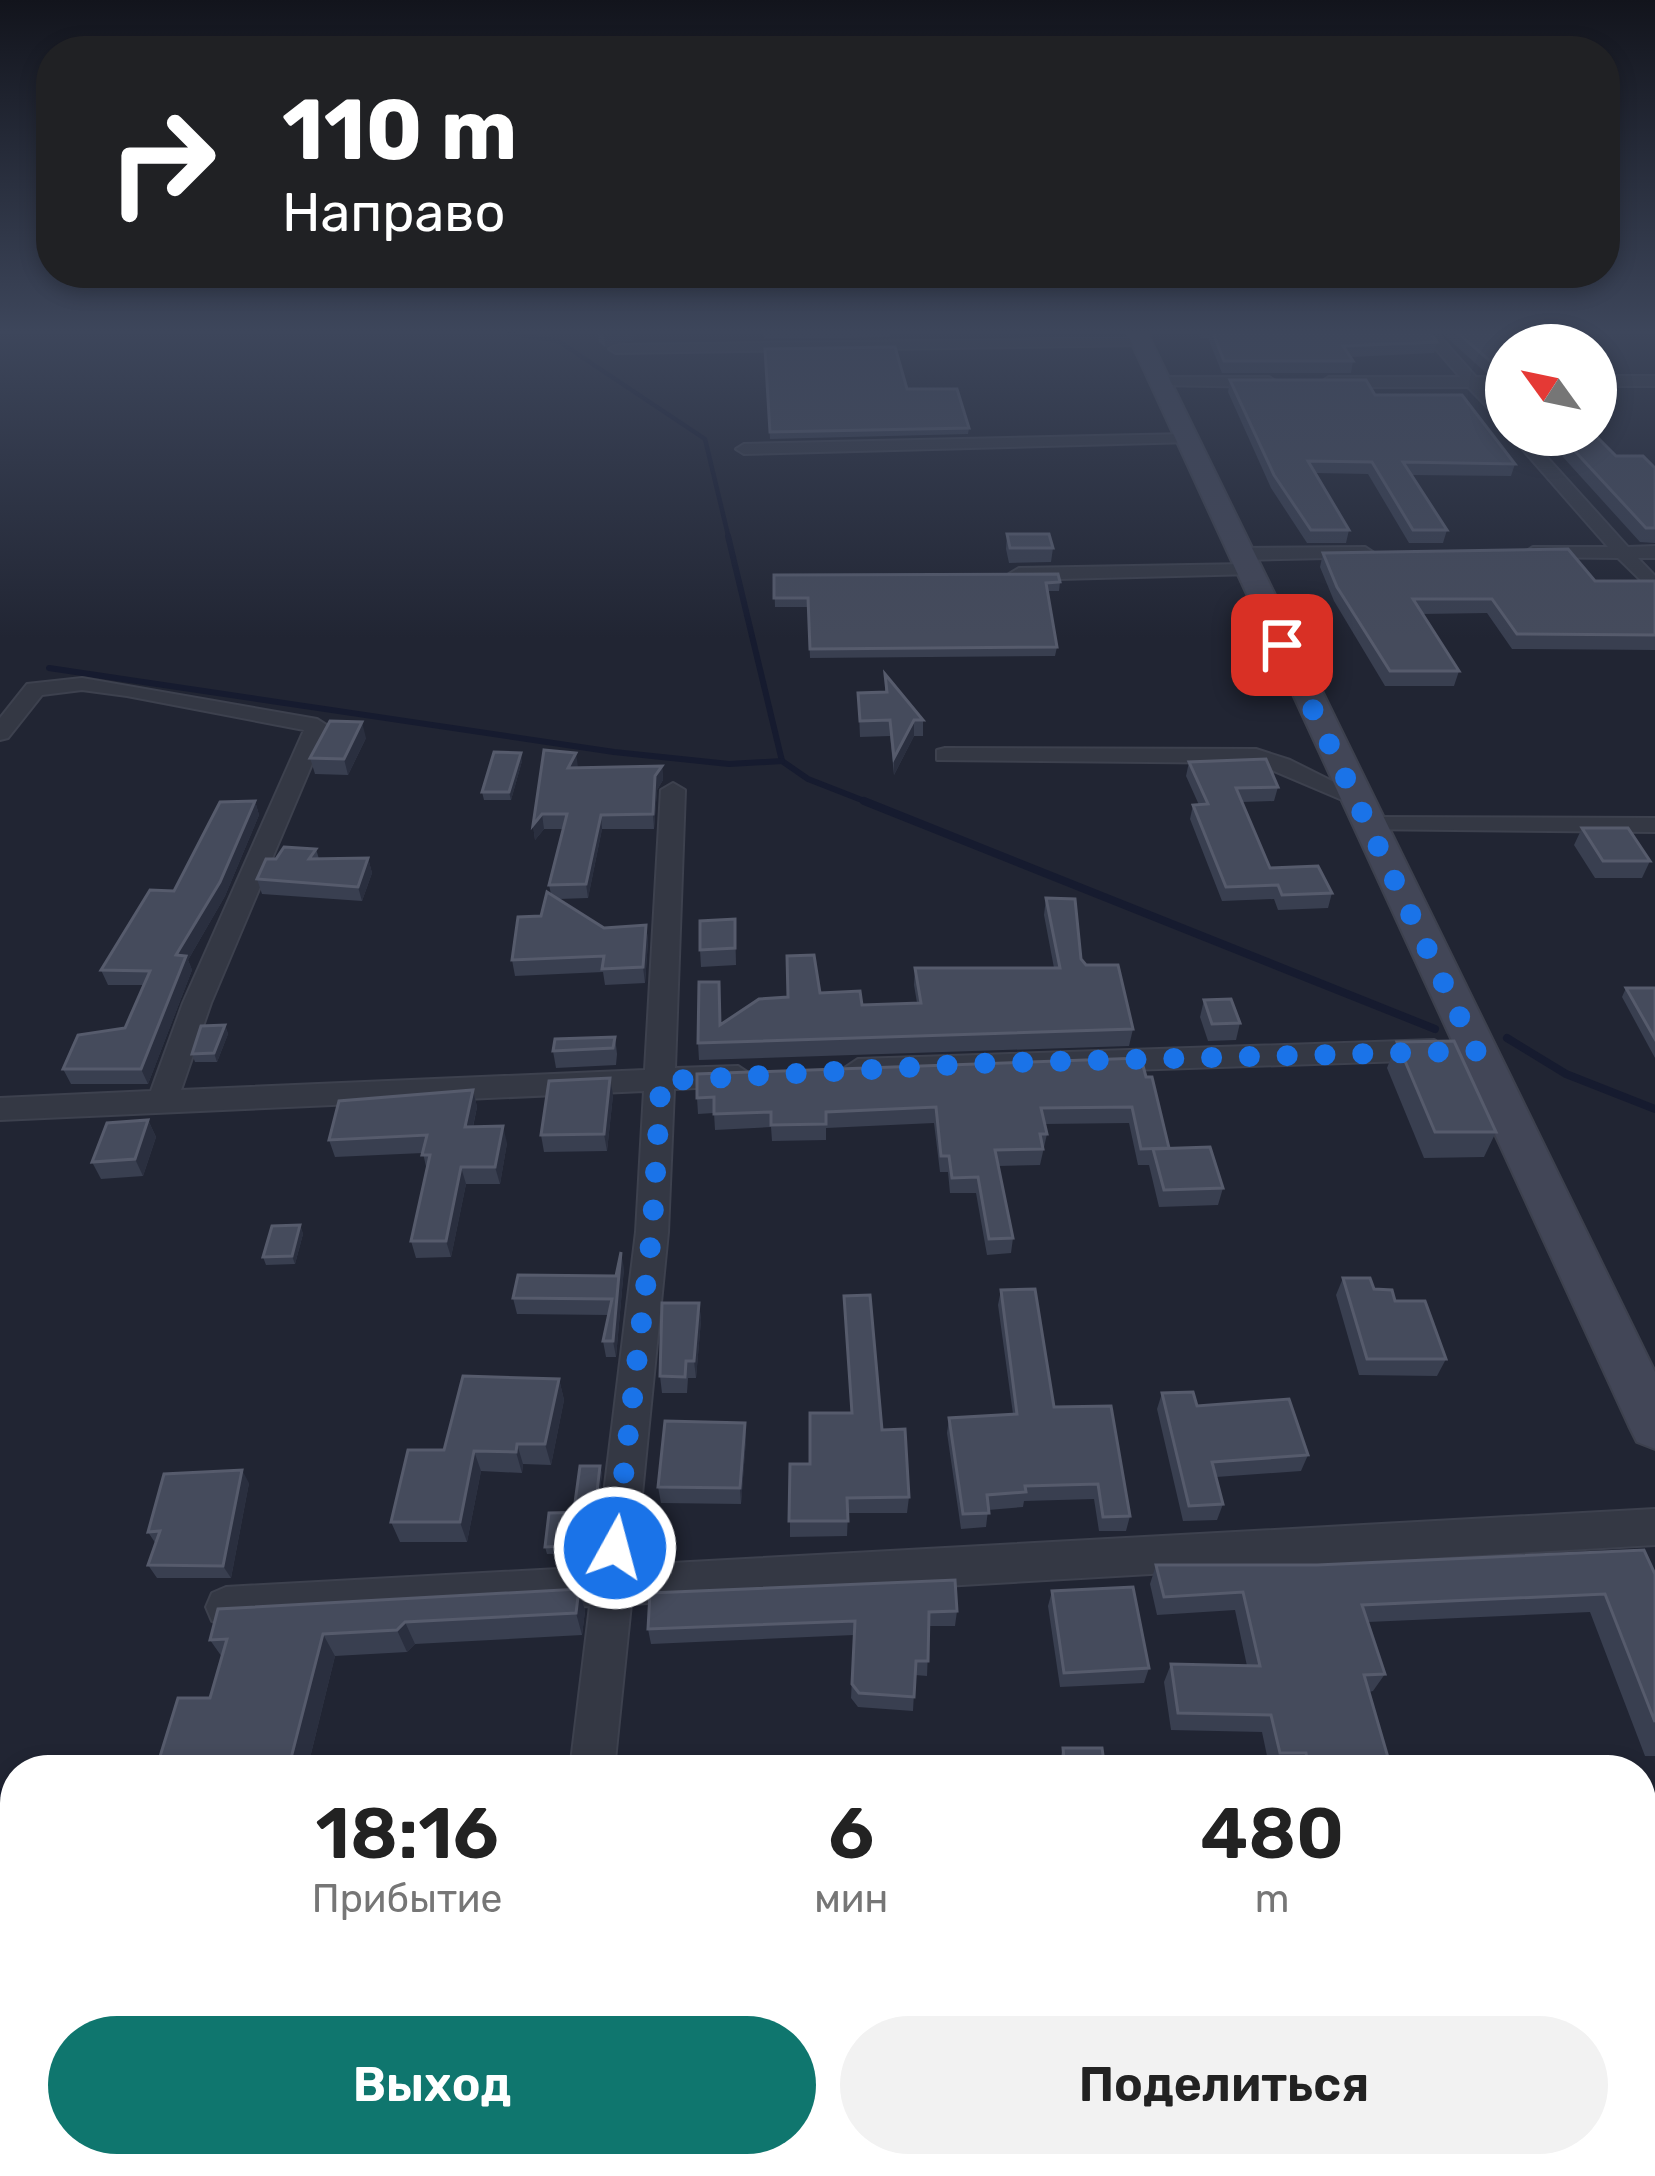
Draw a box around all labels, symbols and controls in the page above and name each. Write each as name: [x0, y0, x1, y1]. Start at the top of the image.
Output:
text: 110 m: [282, 80, 517, 180]
icon: right: [84, 84, 240, 240]
text: Направо: [282, 181, 506, 245]
north arrow: [1485, 324, 1617, 456]
map controls: [1485, 324, 1617, 456]
pin: [1231, 594, 1333, 696]
icon: arrive: [1249, 612, 1315, 678]
position arrow: [552, 1485, 678, 1611]
text: 18:16: [315, 1791, 499, 1876]
text: 6: [828, 1791, 874, 1876]
text: 480: [1200, 1791, 1344, 1876]
text: Прибытие: [312, 1876, 502, 1922]
text: мин: [814, 1876, 888, 1922]
text: m: [1255, 1876, 1290, 1922]
button: Выход: [48, 2016, 816, 2154]
button: Поделиться: [840, 2016, 1608, 2154]

